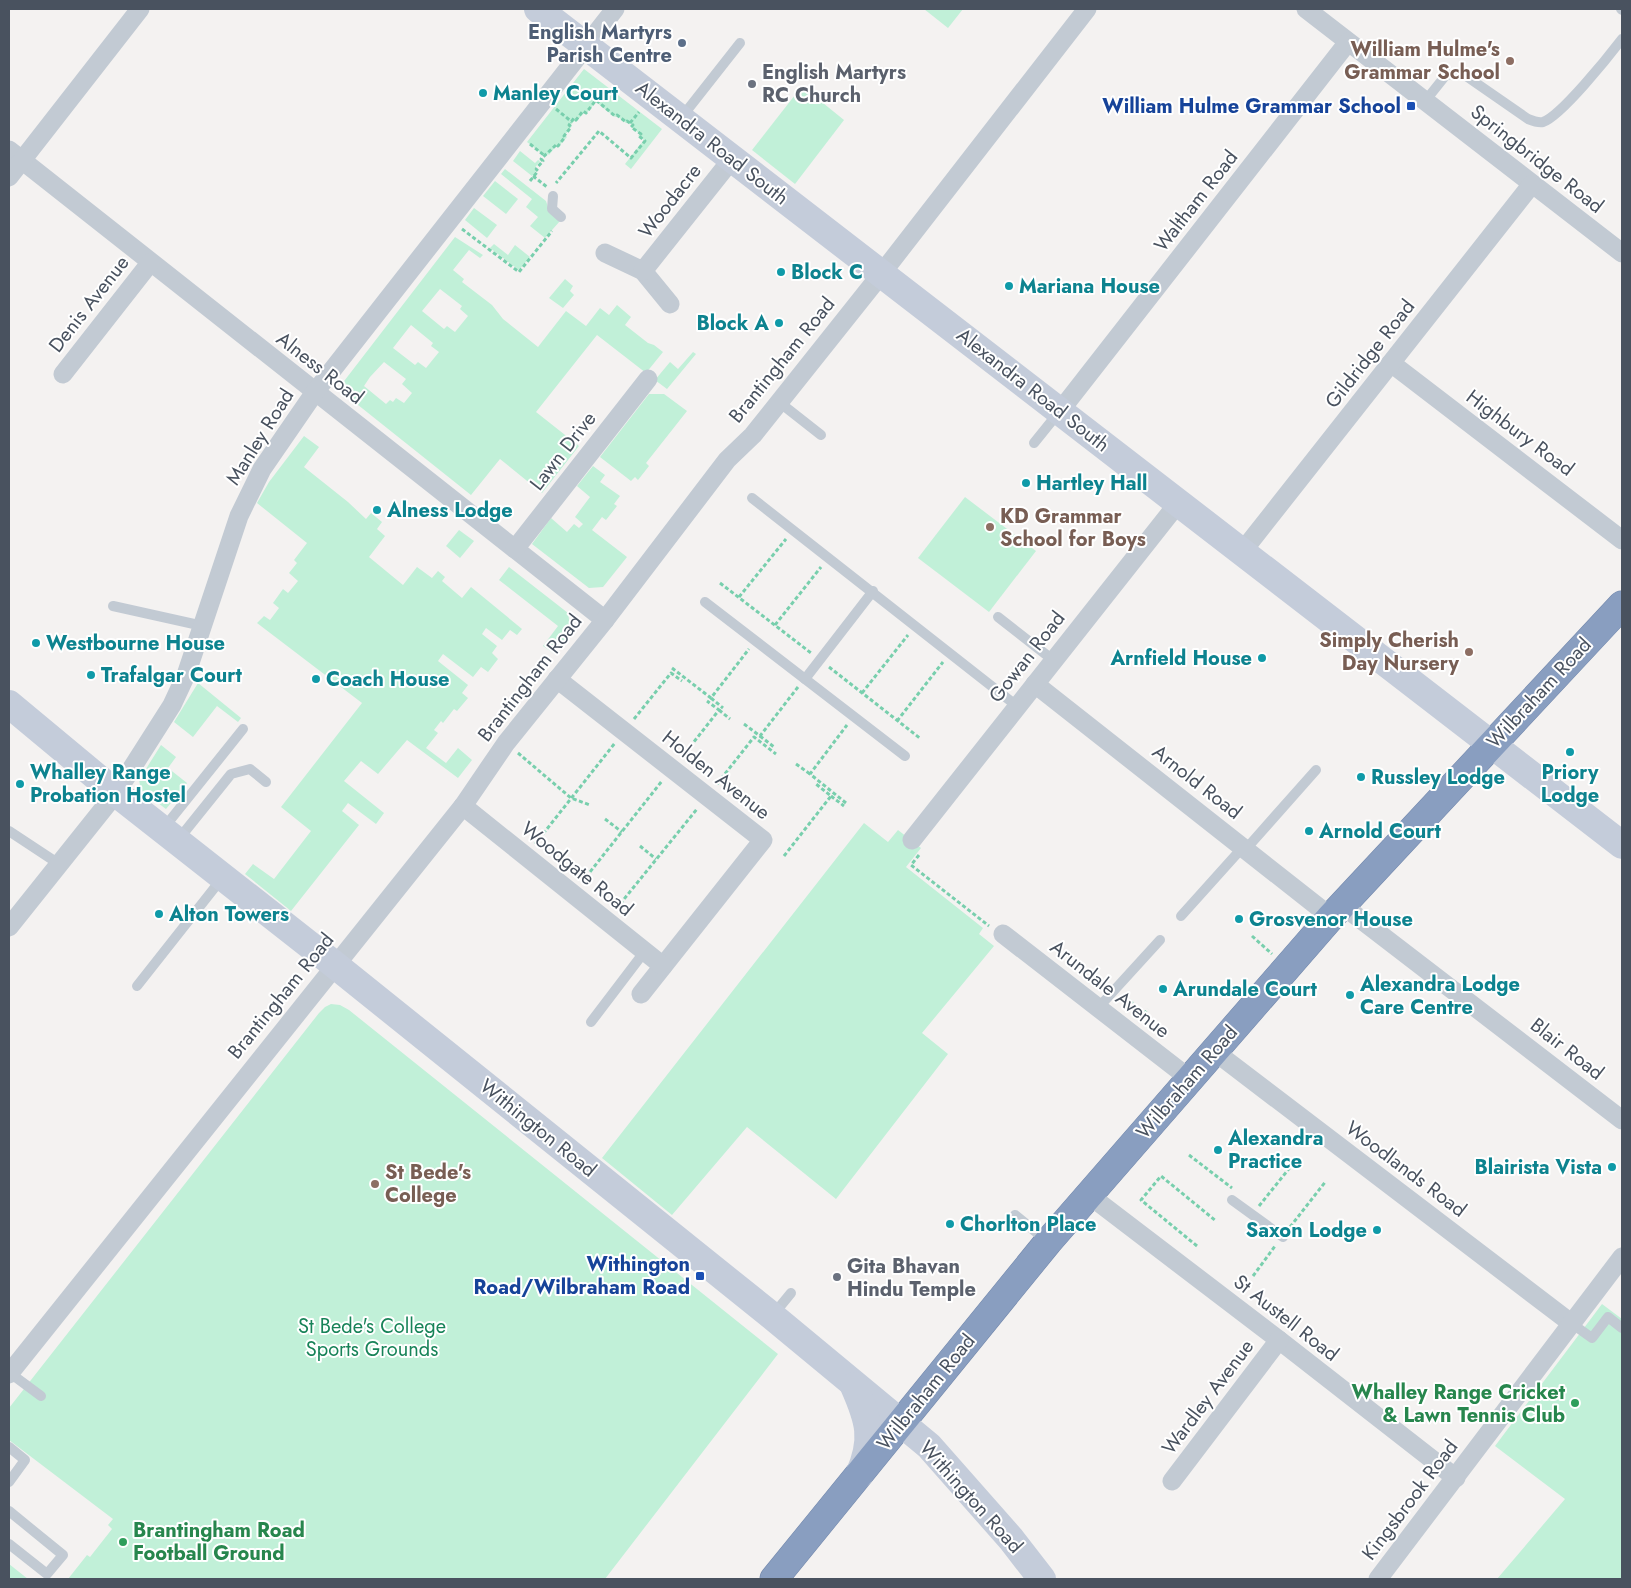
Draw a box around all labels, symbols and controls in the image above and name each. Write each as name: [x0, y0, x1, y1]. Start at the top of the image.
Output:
place label: English Martyrs Parish Centre: [528, 18, 672, 70]
place label: William Hulme's Grammar School: [1344, 35, 1500, 87]
marker: English Martyrs Parish Centre: [676, 37, 688, 49]
marker: William Hulme's Grammar School: [1504, 55, 1516, 67]
place label: English Martyrs RC Church: [762, 58, 906, 110]
street label: Alexandra Road South: [629, 74, 795, 212]
marker: English Martyrs RC Church: [746, 78, 758, 90]
place label: Manley Court: [493, 79, 619, 108]
marker: Manley Court: [477, 87, 489, 99]
place label: William Hulme Grammar School: [1102, 92, 1401, 121]
street label: Springbridge Road: [1464, 98, 1610, 220]
marker: William Hulme Grammar School: [1405, 100, 1417, 112]
street label: Waltham Road: [1147, 144, 1245, 258]
street label: Woodacre: [632, 158, 708, 244]
street label: Denis Avenue: [42, 249, 136, 359]
place label: Block C: [791, 258, 863, 287]
marker: Block C: [775, 266, 787, 278]
place label: Mariana House: [1019, 272, 1160, 301]
marker: Mariana House: [1003, 280, 1015, 292]
street label: Brantingham Road: [722, 291, 842, 429]
street label: Gildridge Road: [1318, 293, 1422, 415]
place label: Block A: [696, 309, 769, 338]
marker: Block A: [773, 317, 785, 329]
street label: Alexandra Road South: [950, 321, 1116, 459]
street label: Alness Road: [270, 325, 370, 411]
street label: Manley Road: [219, 383, 301, 491]
street label: Highbury Road: [1460, 383, 1580, 483]
street label: Lawn Drive: [523, 405, 603, 497]
place label: Hartley Hall: [1036, 469, 1147, 498]
marker: Hartley Hall: [1020, 477, 1032, 489]
place label: Alness Lodge: [386, 496, 513, 525]
place label: KD Grammar School for Boys: [1000, 502, 1146, 554]
marker: Alness Lodge: [371, 504, 383, 516]
marker: KD Grammar School for Boys: [984, 521, 996, 533]
street label: Gowan Road: [982, 605, 1072, 709]
street label: Brantingham Road: [471, 608, 589, 748]
place label: Simply Cherish Day Nursery: [1319, 626, 1460, 678]
place label: Westbourne House: [46, 629, 225, 658]
street label: Wilbraham Road: [1480, 631, 1598, 755]
marker: Westbourne House: [30, 637, 42, 649]
place label: Arnfield House: [1109, 644, 1252, 673]
marker: Simply Cherish Day Nursery: [1463, 646, 1475, 658]
marker: Arnfield House: [1256, 652, 1268, 664]
place label: Trafalgar Court: [101, 661, 242, 690]
place label: Coach House: [326, 665, 449, 694]
marker: Trafalgar Court: [85, 669, 97, 681]
marker: Coach House: [310, 673, 322, 685]
street label: Holden Avenue: [656, 723, 776, 827]
street label: Arnold Road: [1146, 738, 1248, 826]
marker: Priory Lodge: [1564, 746, 1576, 758]
place label: Whalley Range Probation Hostel: [30, 758, 186, 810]
place label: Priory Lodge: [1541, 758, 1599, 810]
place label: Russley Lodge: [1371, 763, 1505, 792]
marker: Russley Lodge: [1355, 771, 1367, 783]
marker: Whalley Range Probation Hostel: [14, 778, 26, 790]
street label: Woodgate Road: [515, 815, 639, 923]
place label: Arnold Court: [1318, 817, 1441, 846]
marker: Arnold Court: [1303, 825, 1315, 837]
place label: Alton Towers: [168, 900, 289, 929]
place label: Grosvenor House: [1249, 905, 1413, 934]
marker: Alton Towers: [153, 908, 165, 920]
marker: Grosvenor House: [1233, 913, 1245, 925]
street label: Brantingham Road: [221, 927, 341, 1065]
street label: Arundale Avenue: [1044, 933, 1176, 1045]
place label: Alexandra Lodge Care Centre: [1359, 970, 1520, 1022]
place label: Arundale Court: [1172, 975, 1317, 1004]
marker: Arundale Court: [1157, 983, 1169, 995]
marker: Alexandra Lodge Care Centre: [1344, 989, 1356, 1001]
street label: Blair Road: [1524, 1011, 1610, 1087]
street label: Wilbraham Road: [1129, 1019, 1245, 1145]
street label: Withington Road: [473, 1072, 603, 1184]
street label: Woodlands Road: [1339, 1114, 1473, 1224]
place label: Alexandra Practice: [1227, 1124, 1324, 1176]
marker: Alexandra Practice: [1212, 1144, 1224, 1156]
place label: Blairista Vista: [1475, 1153, 1602, 1182]
place label: St Bede's College: [385, 1158, 471, 1210]
marker: Blairista Vista: [1606, 1161, 1618, 1173]
marker: St Bede's College: [369, 1178, 381, 1190]
place label: Chorlton Place: [960, 1210, 1096, 1239]
place label: Saxon Lodge: [1246, 1216, 1367, 1245]
marker: Chorlton Place: [944, 1218, 956, 1230]
marker: Saxon Lodge: [1371, 1224, 1383, 1236]
place label: Withington Road/Wilbraham Road: [473, 1250, 690, 1302]
place label: Gita Bhavan Hindu Temple: [847, 1252, 976, 1304]
street label: St Austell Road: [1227, 1268, 1345, 1368]
marker: Withington Road/Wilbraham Road: [694, 1270, 706, 1282]
marker: Gita Bhavan Hindu Temple: [831, 1271, 843, 1283]
park label: St Bede's College Sports Grounds: [298, 1312, 446, 1364]
street label: Wilbraham Road: [870, 1328, 982, 1456]
street label: Wardley Avenue: [1155, 1333, 1261, 1461]
place label: Whalley Range Cricket & Lawn Tennis Club: [1352, 1378, 1566, 1430]
marker: Whalley Range Cricket & Lawn Tennis Club: [1569, 1397, 1581, 1409]
street label: Withington Road: [912, 1434, 1030, 1560]
street label: Kingsbrook Road: [1355, 1434, 1465, 1566]
place label: Brantingham Road Football Ground: [133, 1516, 305, 1568]
marker: Brantingham Road Football Ground: [117, 1536, 129, 1548]

